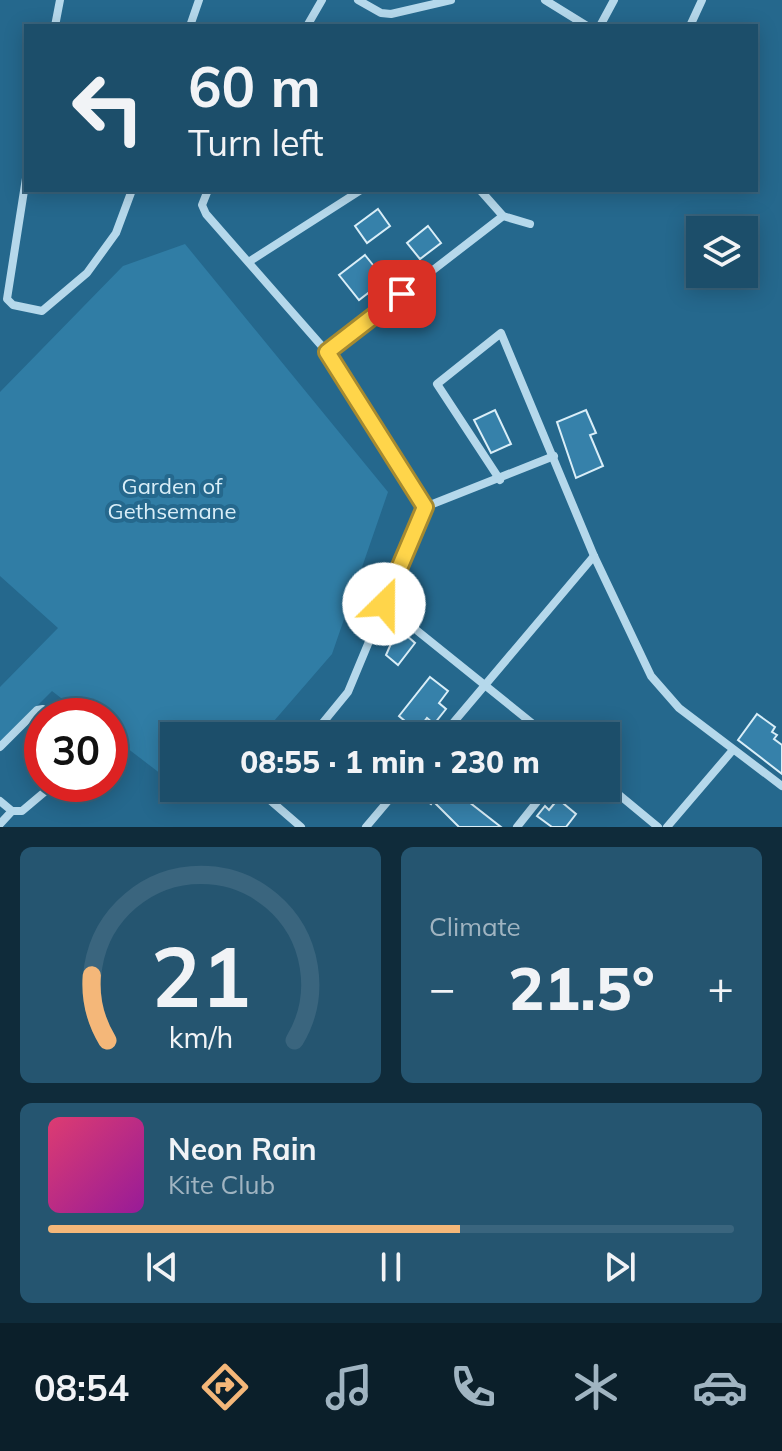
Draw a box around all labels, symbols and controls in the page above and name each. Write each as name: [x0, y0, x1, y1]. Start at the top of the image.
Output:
text: 60 m: [188, 51, 321, 121]
icon: left: [56, 56, 160, 160]
text: Turn left: [188, 120, 324, 165]
map controls: [686, 216, 758, 288]
button: layers: [686, 216, 758, 288]
pin: [368, 260, 436, 328]
icon: arrive: [380, 272, 424, 316]
park label: Garden of Gethsemane: [108, 472, 236, 525]
position arrow: [342, 562, 426, 646]
speed limit sign: 30: [24, 698, 128, 802]
text: 08:55 · 1 min · 230 m: [240, 743, 540, 781]
text: Climate: [429, 910, 521, 943]
text: 21: [151, 923, 250, 1028]
text: 21.5°: [508, 950, 655, 1025]
text: −: [429, 960, 455, 1015]
text: +: [708, 960, 734, 1015]
text: km/h: [168, 1019, 233, 1055]
text: Neon Rain: [168, 1130, 317, 1168]
text: Kite Club: [168, 1168, 275, 1201]
icon: previous: [140, 1245, 184, 1289]
icon: pause: [369, 1245, 413, 1289]
icon: next: [598, 1245, 642, 1289]
icon: directions: [197, 1359, 253, 1415]
icon: music: [321, 1359, 377, 1415]
icon: phone: [445, 1359, 501, 1415]
icon: climate: [568, 1359, 624, 1415]
icon: car: [692, 1359, 748, 1415]
text: 08:54: [34, 1365, 129, 1410]

